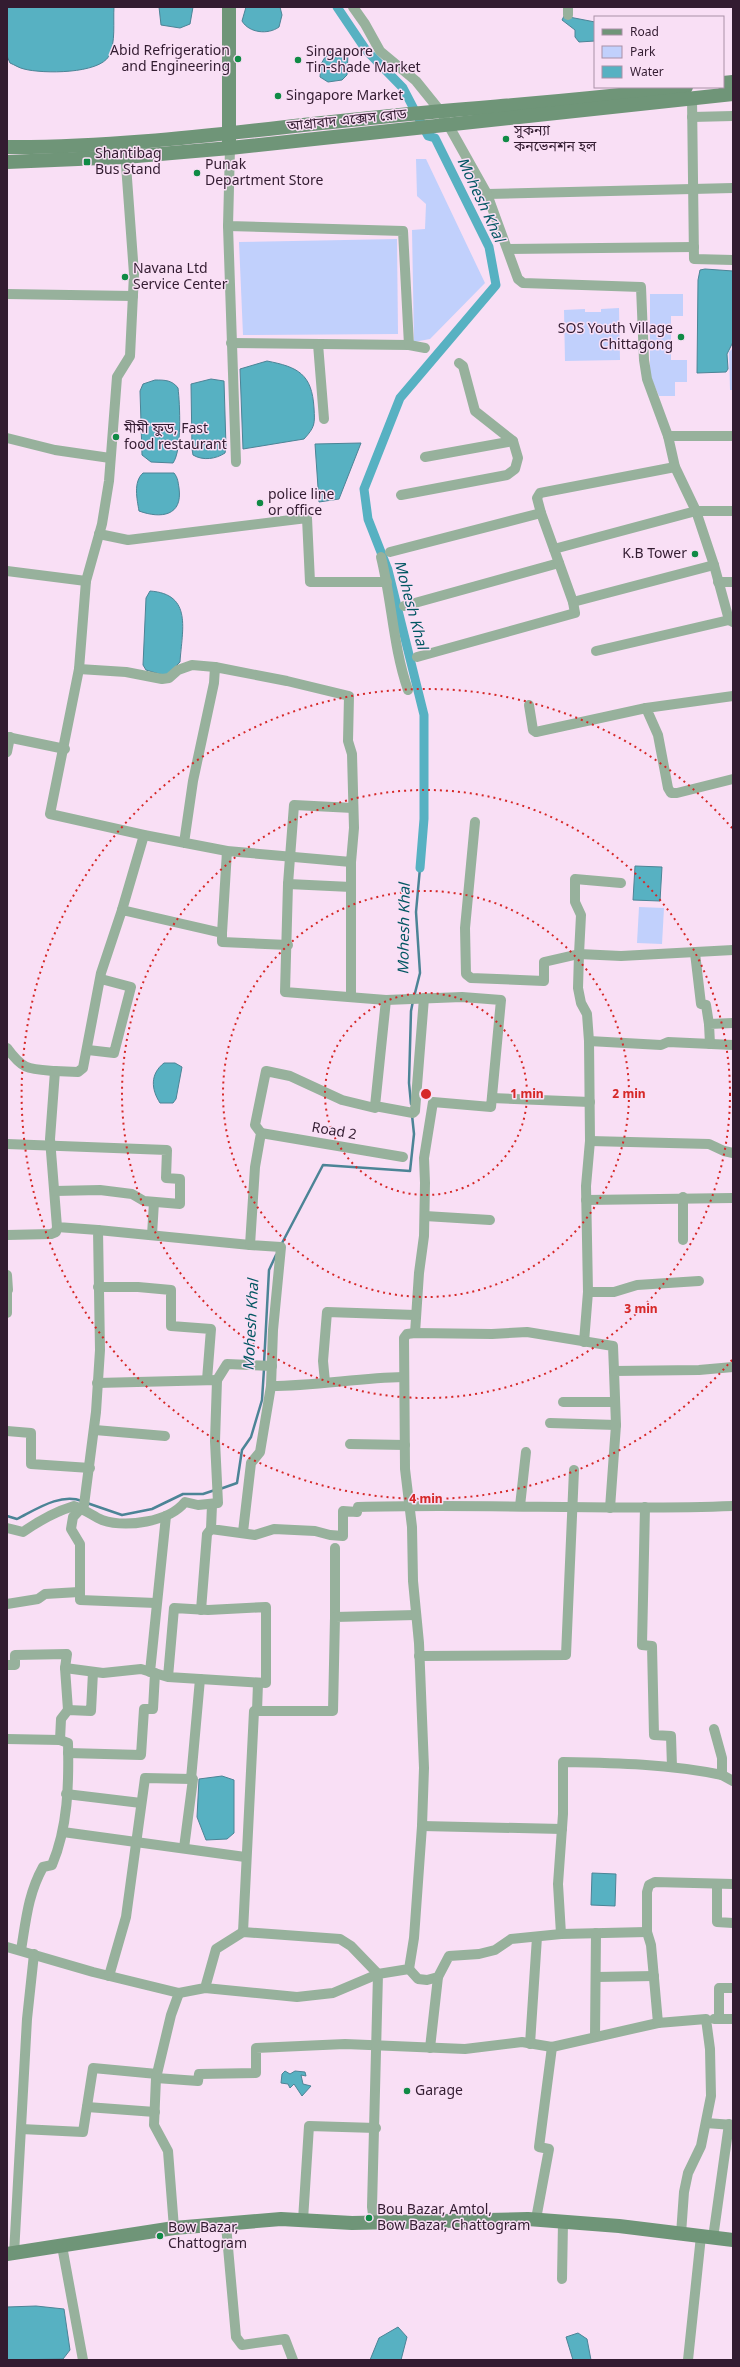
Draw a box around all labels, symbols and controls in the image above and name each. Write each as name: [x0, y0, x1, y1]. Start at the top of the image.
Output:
legend: [594, 16, 724, 88]
text: Road: [630, 25, 659, 41]
place label: Abid Refrigeration and Engineering: [110, 42, 230, 77]
place label: Singapore Tin-shade Market: [306, 43, 421, 78]
text: Park: [630, 45, 656, 61]
marker: Abid Refrigeration and Engineering: [233, 54, 243, 64]
marker: Singapore Tin-shade Market: [293, 55, 303, 65]
text: Water: [630, 65, 664, 81]
place label: Singapore Market: [286, 87, 403, 106]
marker: Singapore Market: [273, 91, 283, 101]
street label: আগ্রাবাদ এক্সেস রোড: [285, 105, 409, 137]
place label: সুকন্যা কনভেনশন হল: [513, 122, 597, 157]
marker: সুকন্যা কনভেনশন হল: [501, 134, 511, 144]
place label: Shantibag Bus Stand: [95, 145, 162, 180]
water label: Mohesh Khal: [452, 154, 509, 248]
place label: Punak Department Store: [205, 156, 323, 191]
marker: Shantibag Bus Stand: [82, 157, 92, 167]
marker: Punak Department Store: [192, 168, 202, 178]
place label: Navana Ltd Service Center: [133, 260, 228, 295]
marker: Navana Ltd Service Center: [120, 272, 130, 282]
place label: SOS Youth Village Chittagong: [558, 320, 673, 355]
marker: SOS Youth Village Chittagong: [676, 332, 686, 342]
place label: মীমী ফুড, Fast food restaurant: [123, 420, 227, 455]
marker: মীমী ফুড, Fast food restaurant: [111, 432, 121, 442]
place label: police line or office: [268, 486, 334, 521]
marker: police line or office: [255, 498, 265, 508]
place label: K.B Tower: [622, 545, 687, 564]
marker: K.B Tower: [690, 549, 700, 559]
water label: Mohesh Khal: [388, 558, 432, 654]
water label: Mohesh Khal: [394, 881, 416, 975]
centre of rings: [419, 1087, 433, 1101]
text: 1 min: [510, 1087, 544, 1103]
text: 2 min: [612, 1087, 646, 1103]
street label: Road 2: [310, 1119, 358, 1145]
water label: Mohesh Khal: [240, 1277, 264, 1371]
text: 3 min: [624, 1302, 658, 1318]
text: 4 min: [409, 1492, 443, 1508]
place label: Garage: [415, 2082, 463, 2101]
marker: Garage: [402, 2086, 412, 2096]
place label: Bou Bazar, Amtol, Bow Bazar, Chattogram: [377, 2201, 530, 2236]
marker: Bou Bazar, Amtol, Bow Bazar, Chattogram: [364, 2213, 374, 2223]
place label: Bow Bazar, Chattogram: [168, 2219, 247, 2254]
marker: Bow Bazar, Chattogram: [155, 2231, 165, 2241]

